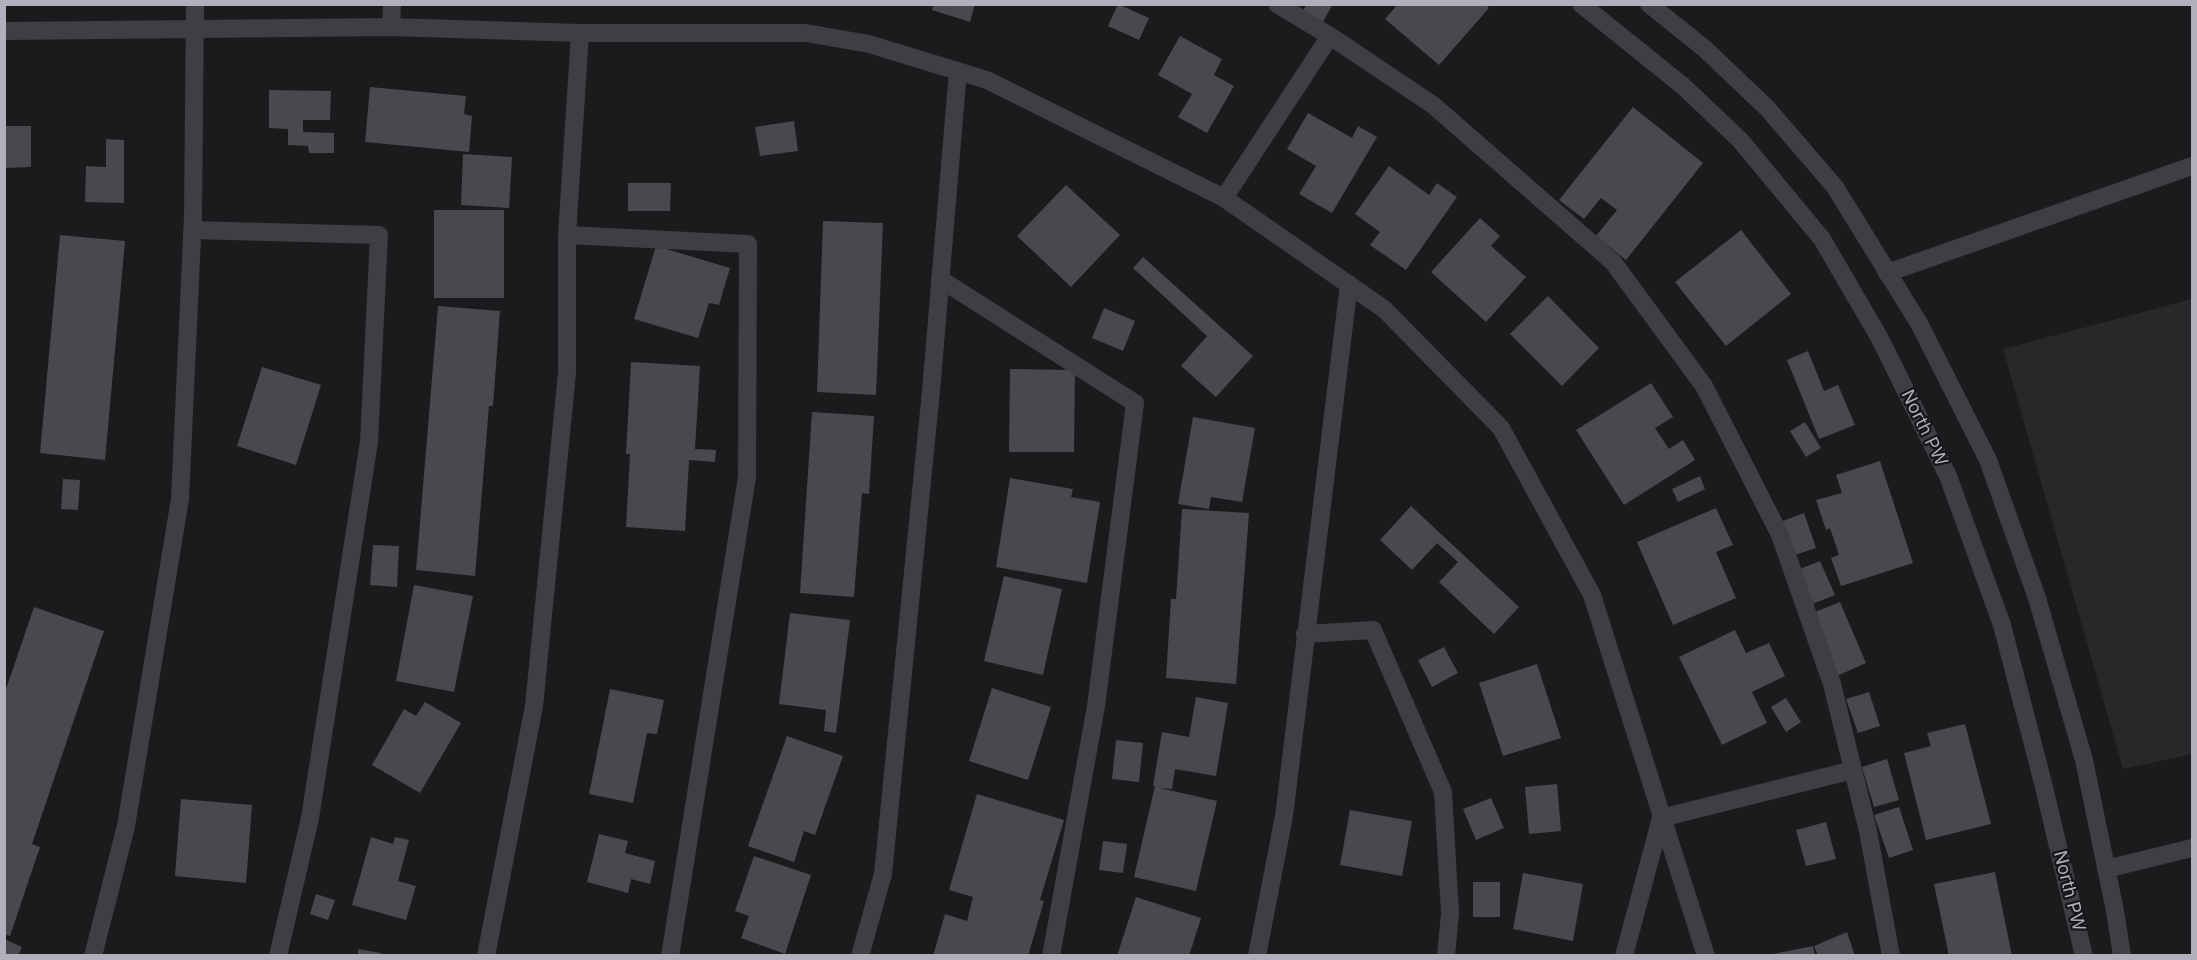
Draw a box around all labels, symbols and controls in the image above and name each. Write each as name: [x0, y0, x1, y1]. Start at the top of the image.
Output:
street label: North PW: [1896, 386, 1952, 470]
street label: North PW: [2049, 848, 2089, 934]

